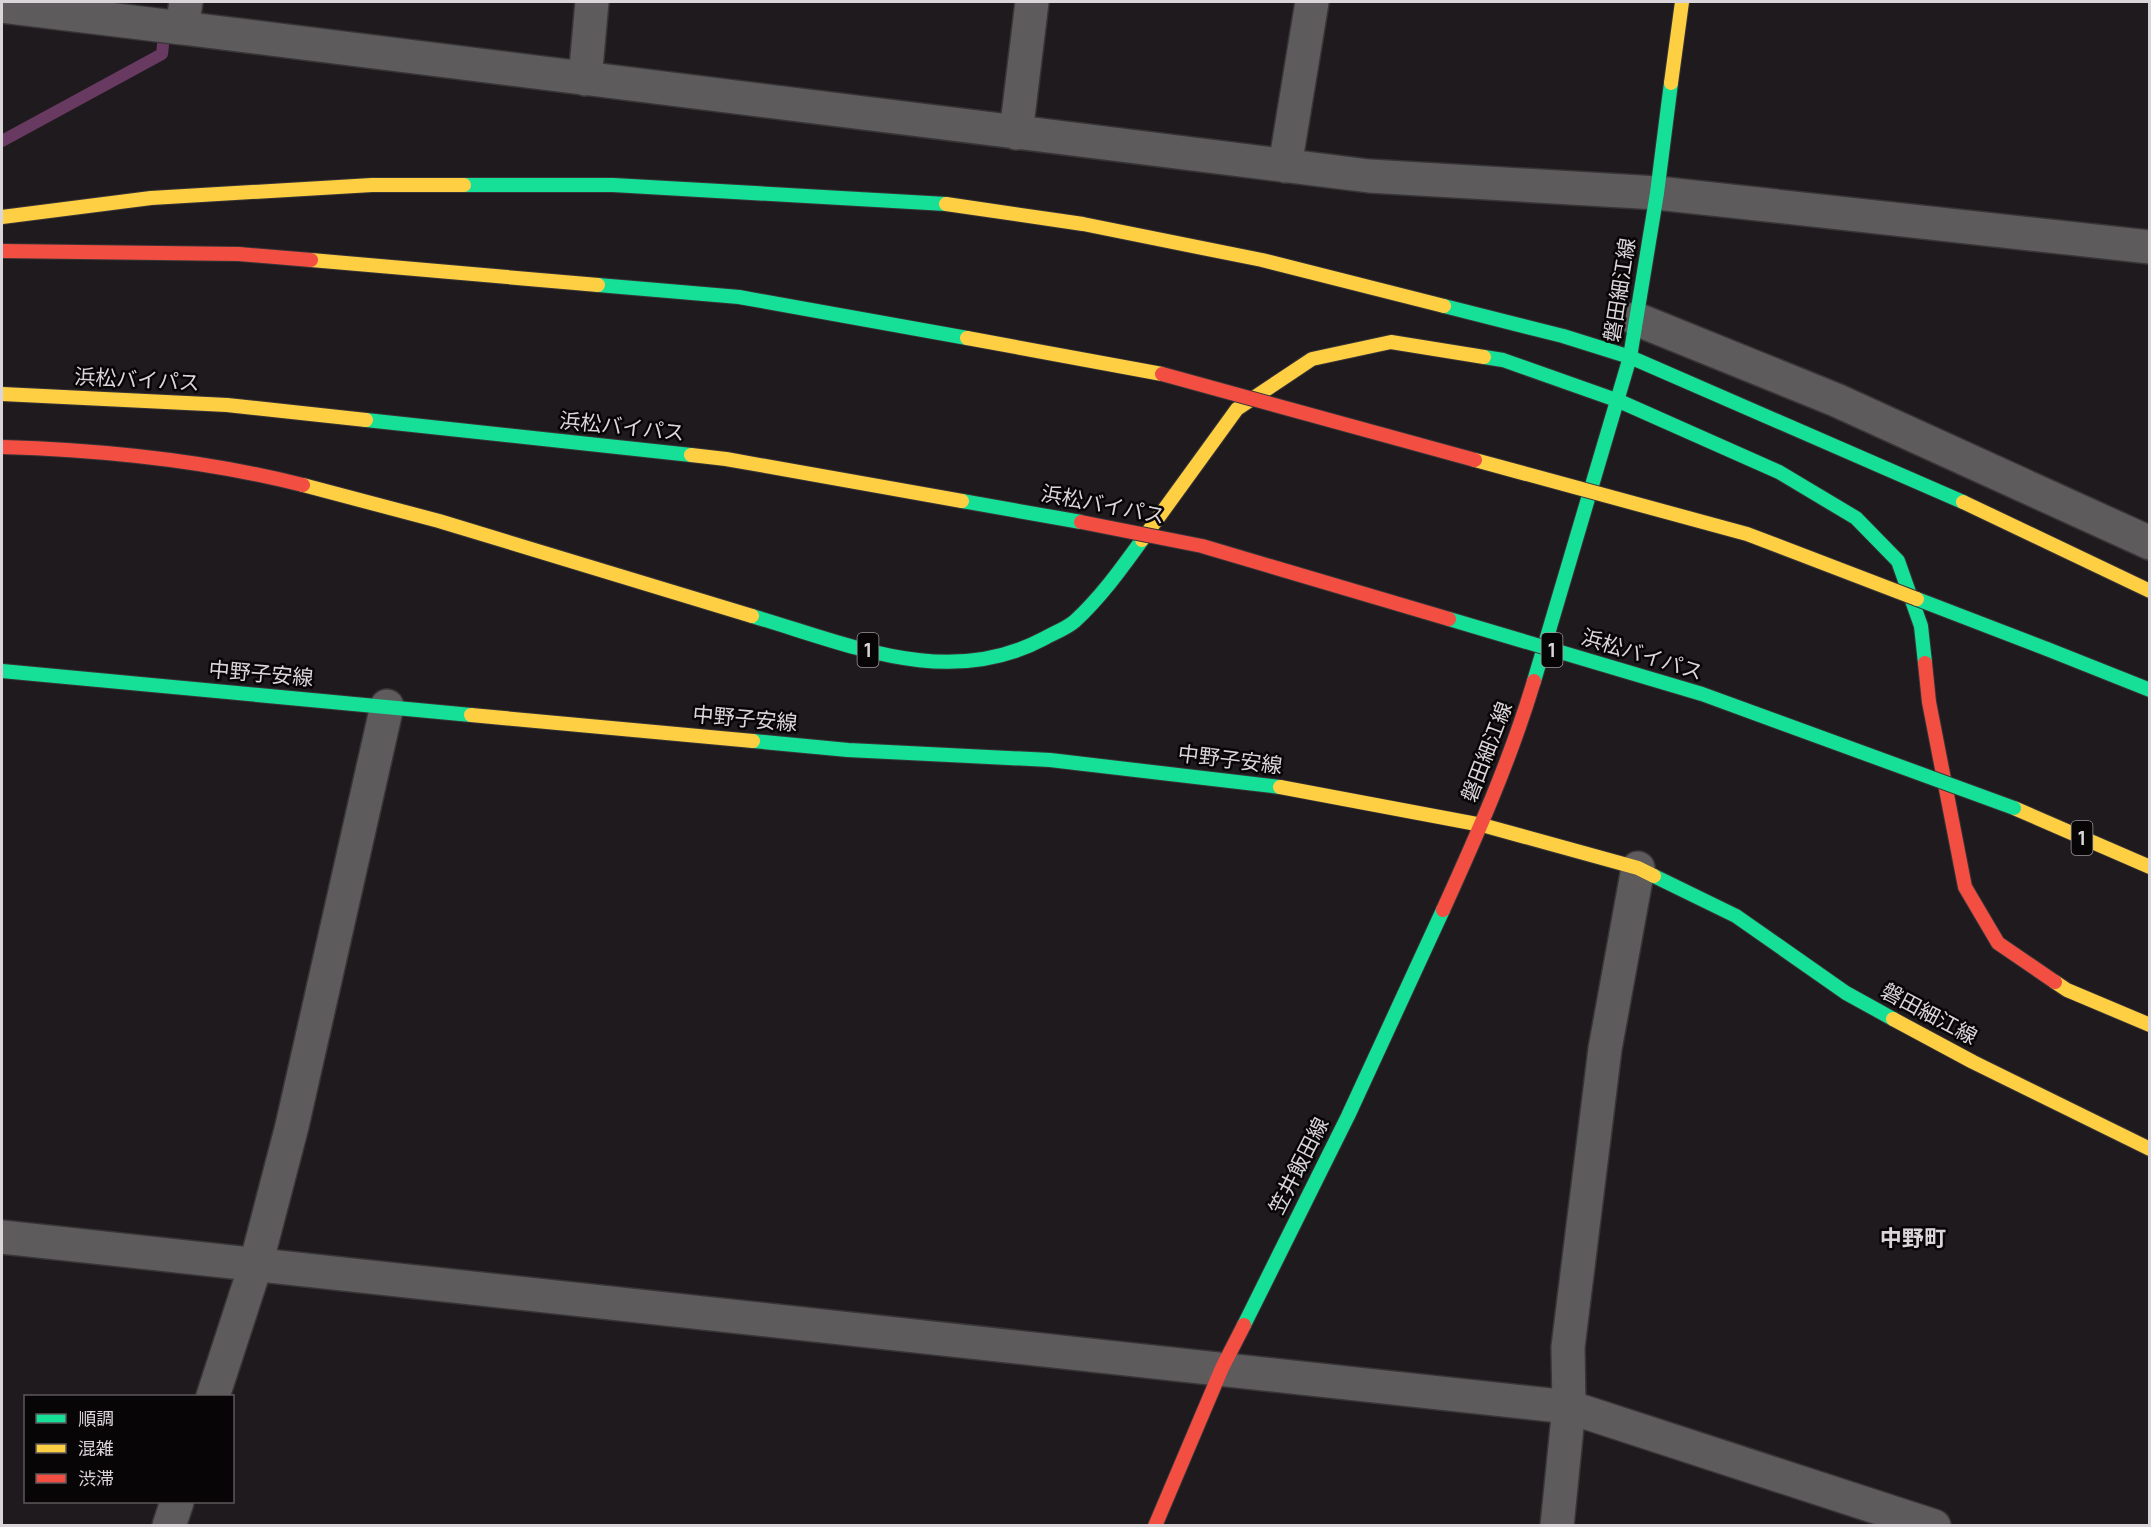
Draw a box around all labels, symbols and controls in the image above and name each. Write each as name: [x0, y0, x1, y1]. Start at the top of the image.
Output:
street label: 磐田細江線: [1597, 236, 1641, 344]
street label: 浜松バイパス: [74, 362, 200, 396]
street label: 浜松バイパス: [558, 406, 686, 446]
street label: 浜松バイパス: [1039, 478, 1168, 530]
street label: 浜松バイパス: [1578, 622, 1706, 686]
road number: 1: [858, 633, 878, 667]
road number: 1: [1542, 633, 1562, 667]
street label: 中野子安線: [208, 654, 315, 692]
street label: 磐田細江線: [1454, 698, 1518, 806]
street label: 中野子安線: [692, 699, 799, 737]
street label: 中野子安線: [1176, 739, 1284, 779]
road number: 1: [2072, 821, 2092, 855]
street label: 磐田細江線: [1877, 976, 1982, 1050]
street label: 笠井飯田線: [1262, 1112, 1334, 1219]
district label: 中野町: [1880, 1223, 1946, 1253]
legend: [24, 1395, 234, 1503]
text: 順調: [78, 1406, 114, 1430]
text: 混雑: [78, 1436, 114, 1460]
text: 渋滞: [78, 1466, 114, 1490]

